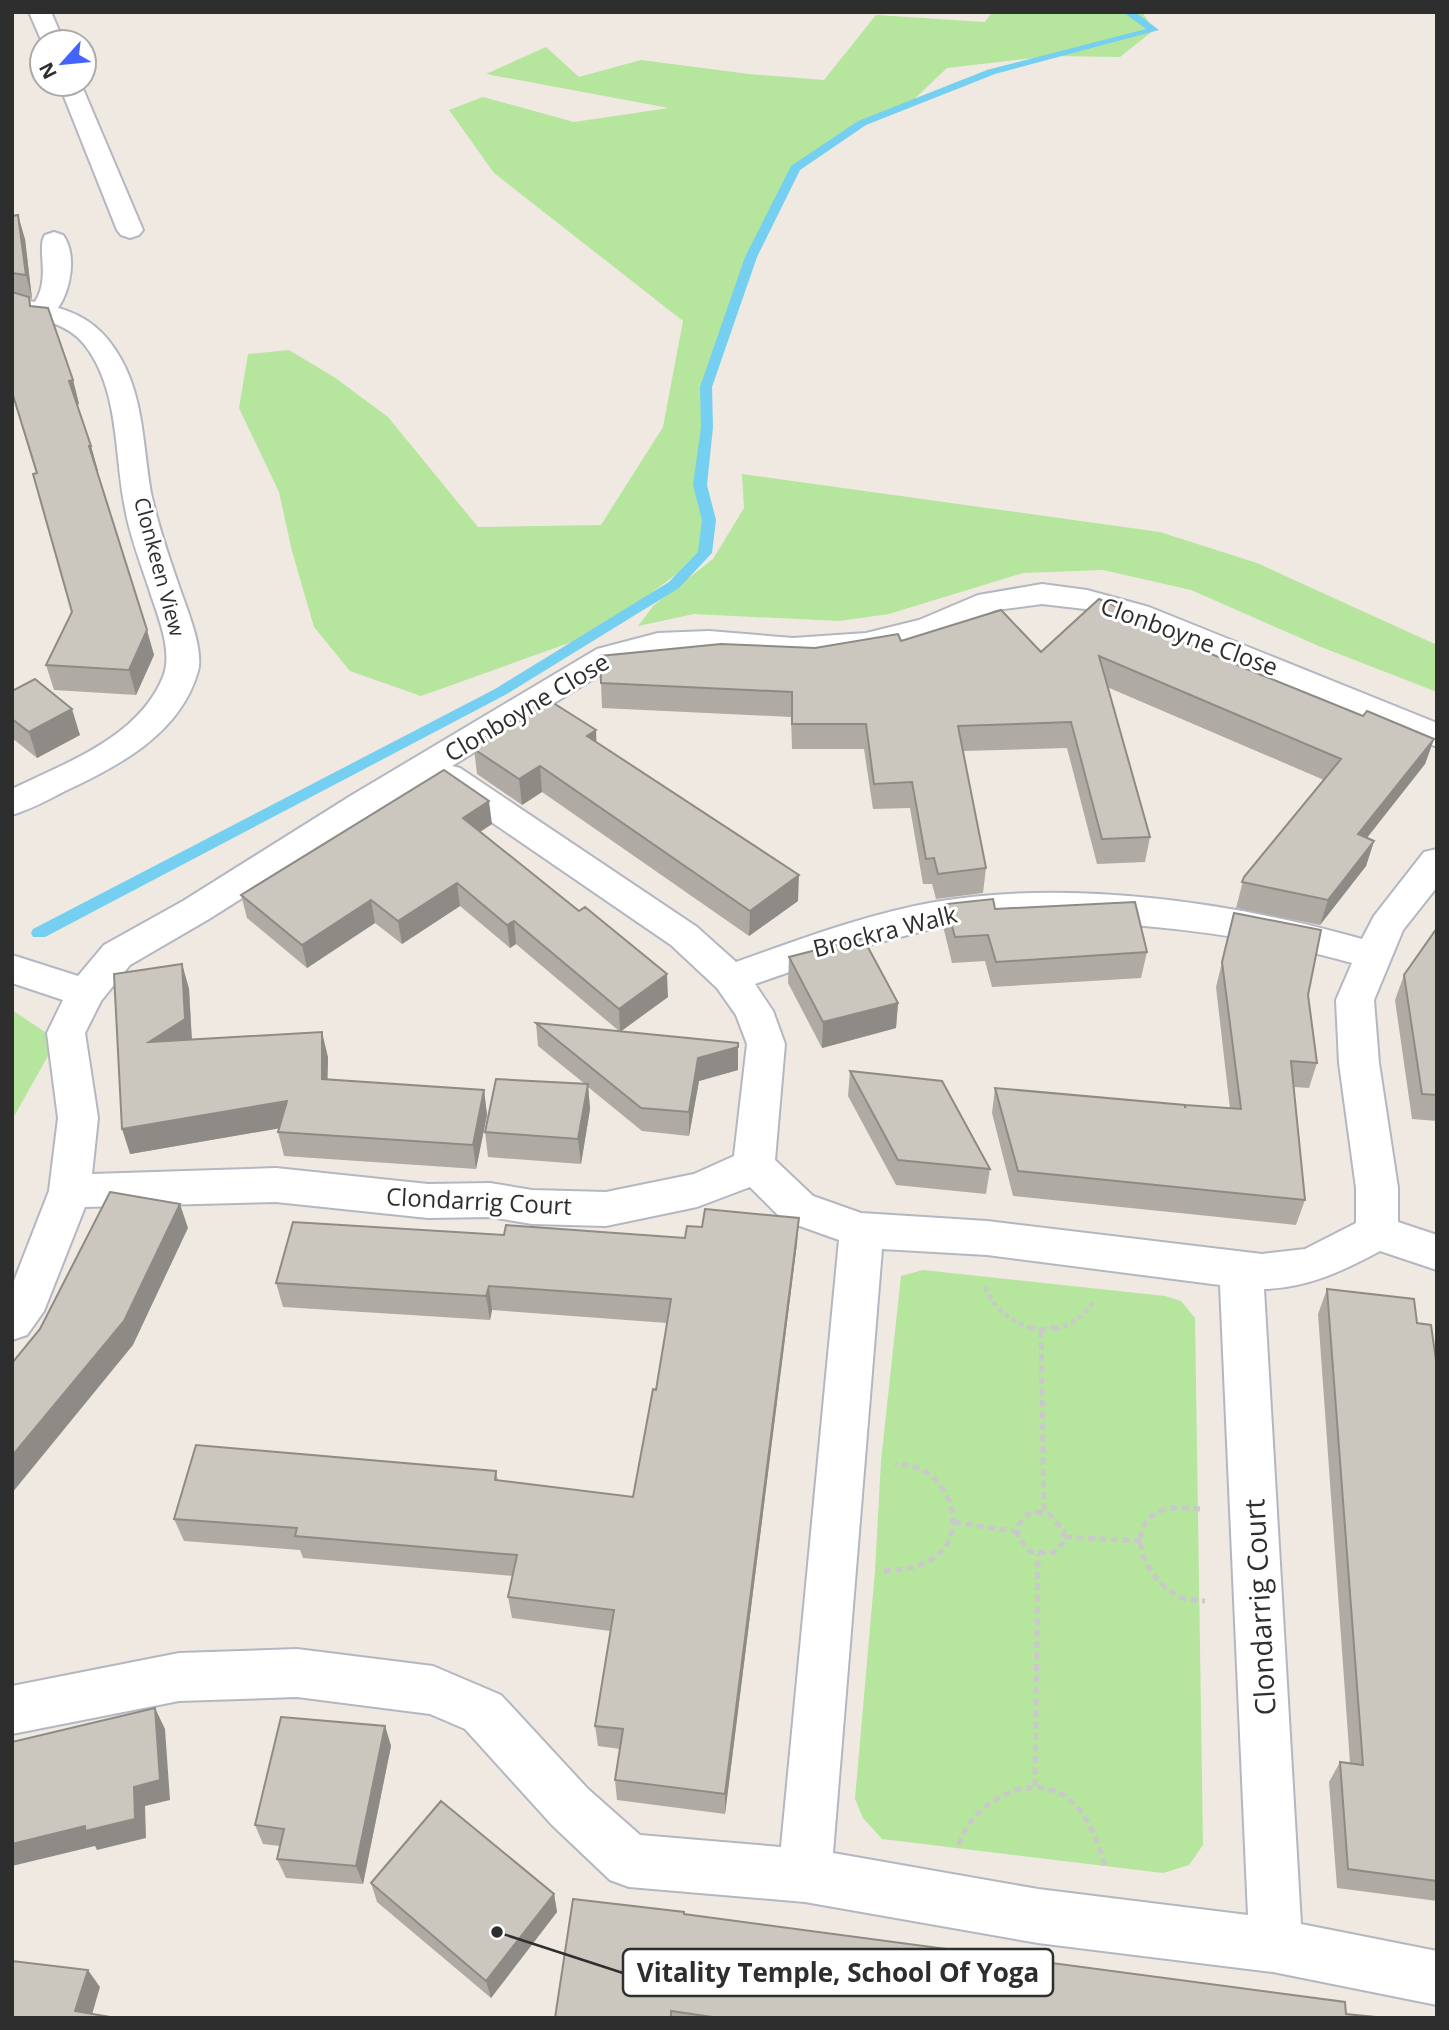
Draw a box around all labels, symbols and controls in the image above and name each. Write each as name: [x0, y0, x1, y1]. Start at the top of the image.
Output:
north arrow: [28, 28, 98, 98]
text: N: [33, 58, 63, 84]
street label: Clonkeen View: [128, 494, 192, 640]
street label: Clonboyne Close: [1096, 588, 1283, 683]
street label: Clonboyne Close: [438, 645, 615, 769]
street label: Brockra Walk: [809, 897, 961, 964]
street label: Clondarrig Court: [385, 1179, 573, 1222]
street label: Clondarrig Court: [1234, 1498, 1284, 1716]
callout: Vitality Temple, School Of Yoga: [623, 1949, 1053, 1996]
text: Vitality Temple, School Of Yoga: [637, 1954, 1039, 1990]

